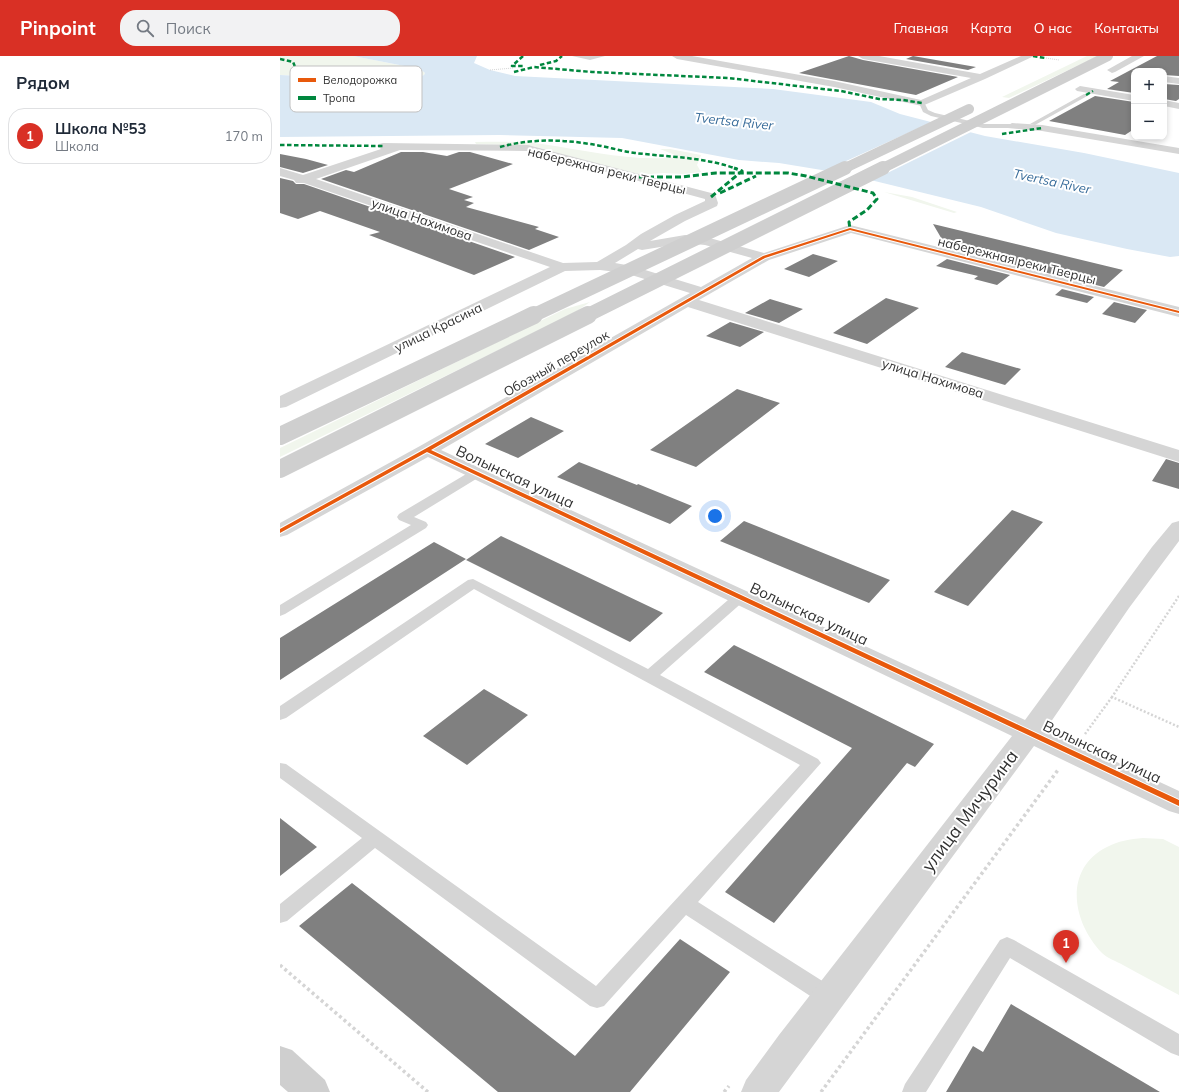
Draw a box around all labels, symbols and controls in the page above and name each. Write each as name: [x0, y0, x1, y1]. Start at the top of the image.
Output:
search box: [120, 10, 400, 46]
text: Pinpoint: [20, 16, 96, 40]
icon: search: [134, 17, 156, 39]
text: Поиск: [166, 19, 210, 38]
text: Главная: [894, 19, 949, 37]
text: Карта: [971, 19, 1012, 37]
text: О нас: [1034, 19, 1072, 37]
text: Контакты: [1094, 19, 1159, 37]
legend: [290, 66, 422, 112]
map controls: [1131, 68, 1167, 140]
button: +: [1131, 68, 1167, 104]
text: Рядом: [16, 72, 70, 93]
text: Велодорожка: [323, 73, 397, 87]
text: Тропа: [323, 91, 355, 105]
button: −: [1131, 104, 1167, 140]
water label: Tvertsa River: [694, 109, 775, 133]
text: Школа №53: [55, 119, 146, 138]
text: 1: [26, 128, 34, 144]
text: 170 m: [225, 128, 263, 144]
text: Школа: [55, 138, 99, 154]
street label: набережная реки Тверцы: [526, 143, 688, 197]
water label: Tvertsa River: [1012, 165, 1093, 197]
street label: улица Нахимова: [370, 194, 474, 244]
street label: набережная реки Тверцы: [936, 233, 1098, 287]
street label: улица Красина: [391, 299, 485, 355]
street label: Обозный переулок: [500, 326, 612, 400]
street label: улица Нахимова: [880, 355, 986, 401]
street label: Волынская улица: [453, 441, 577, 512]
your location: [705, 506, 725, 526]
street label: Волынская улица: [747, 578, 871, 649]
street label: Волынская улица: [1040, 716, 1164, 787]
street label: улица Мичурина: [916, 745, 1023, 876]
pin: 1: [1053, 930, 1079, 963]

